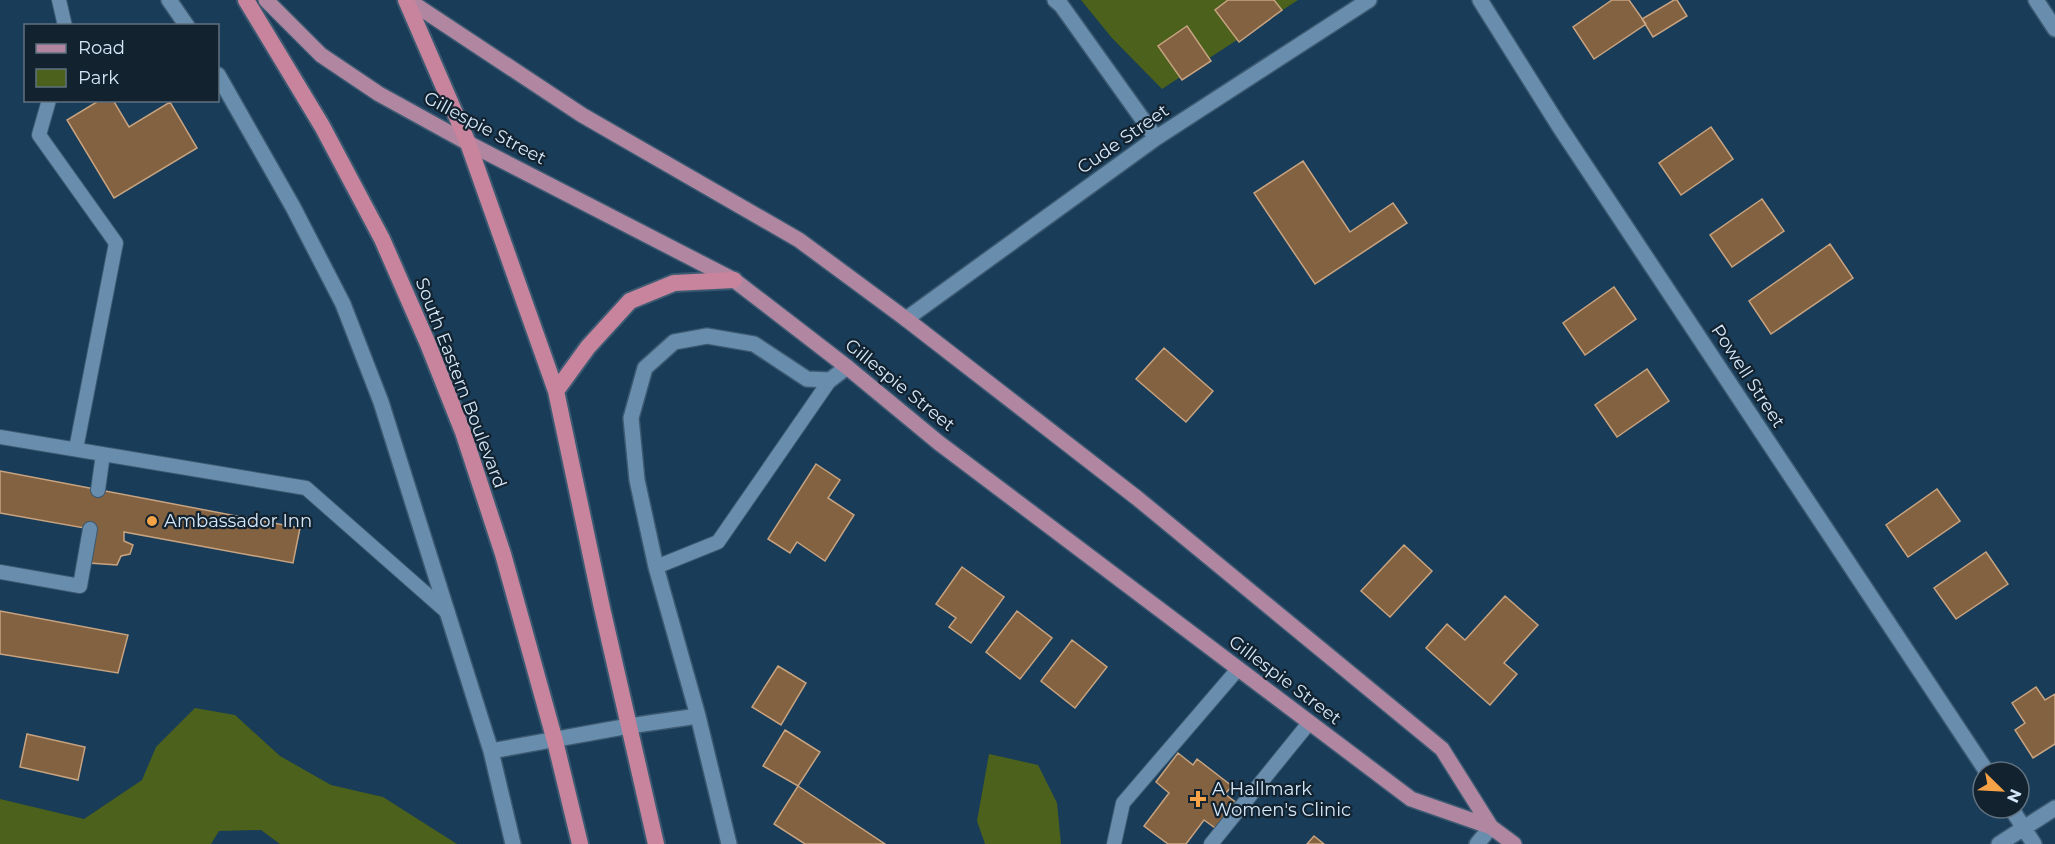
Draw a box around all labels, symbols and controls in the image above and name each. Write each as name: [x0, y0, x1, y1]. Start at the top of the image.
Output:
legend: [24, 24, 219, 102]
text: Road: [78, 37, 125, 59]
text: Park: [78, 67, 119, 89]
street label: Gillespie Street: [420, 87, 550, 169]
street label: Cude Street: [1073, 99, 1173, 179]
street label: South Eastern Boulevard: [411, 275, 511, 491]
street label: Powell Street: [1706, 320, 1790, 432]
street label: Gillespie Street: [841, 334, 959, 436]
place label: Ambassador Inn: [164, 510, 312, 532]
marker: Ambassador Inn: [145, 514, 159, 528]
street label: Gillespie Street: [1224, 631, 1346, 729]
north arrow: [1971, 760, 2031, 820]
place label: A Hallmark Women's Clinic: [1212, 778, 1351, 821]
text: N: [2003, 786, 2026, 806]
marker: A Hallmark Women's Clinic: [1189, 790, 1207, 808]

